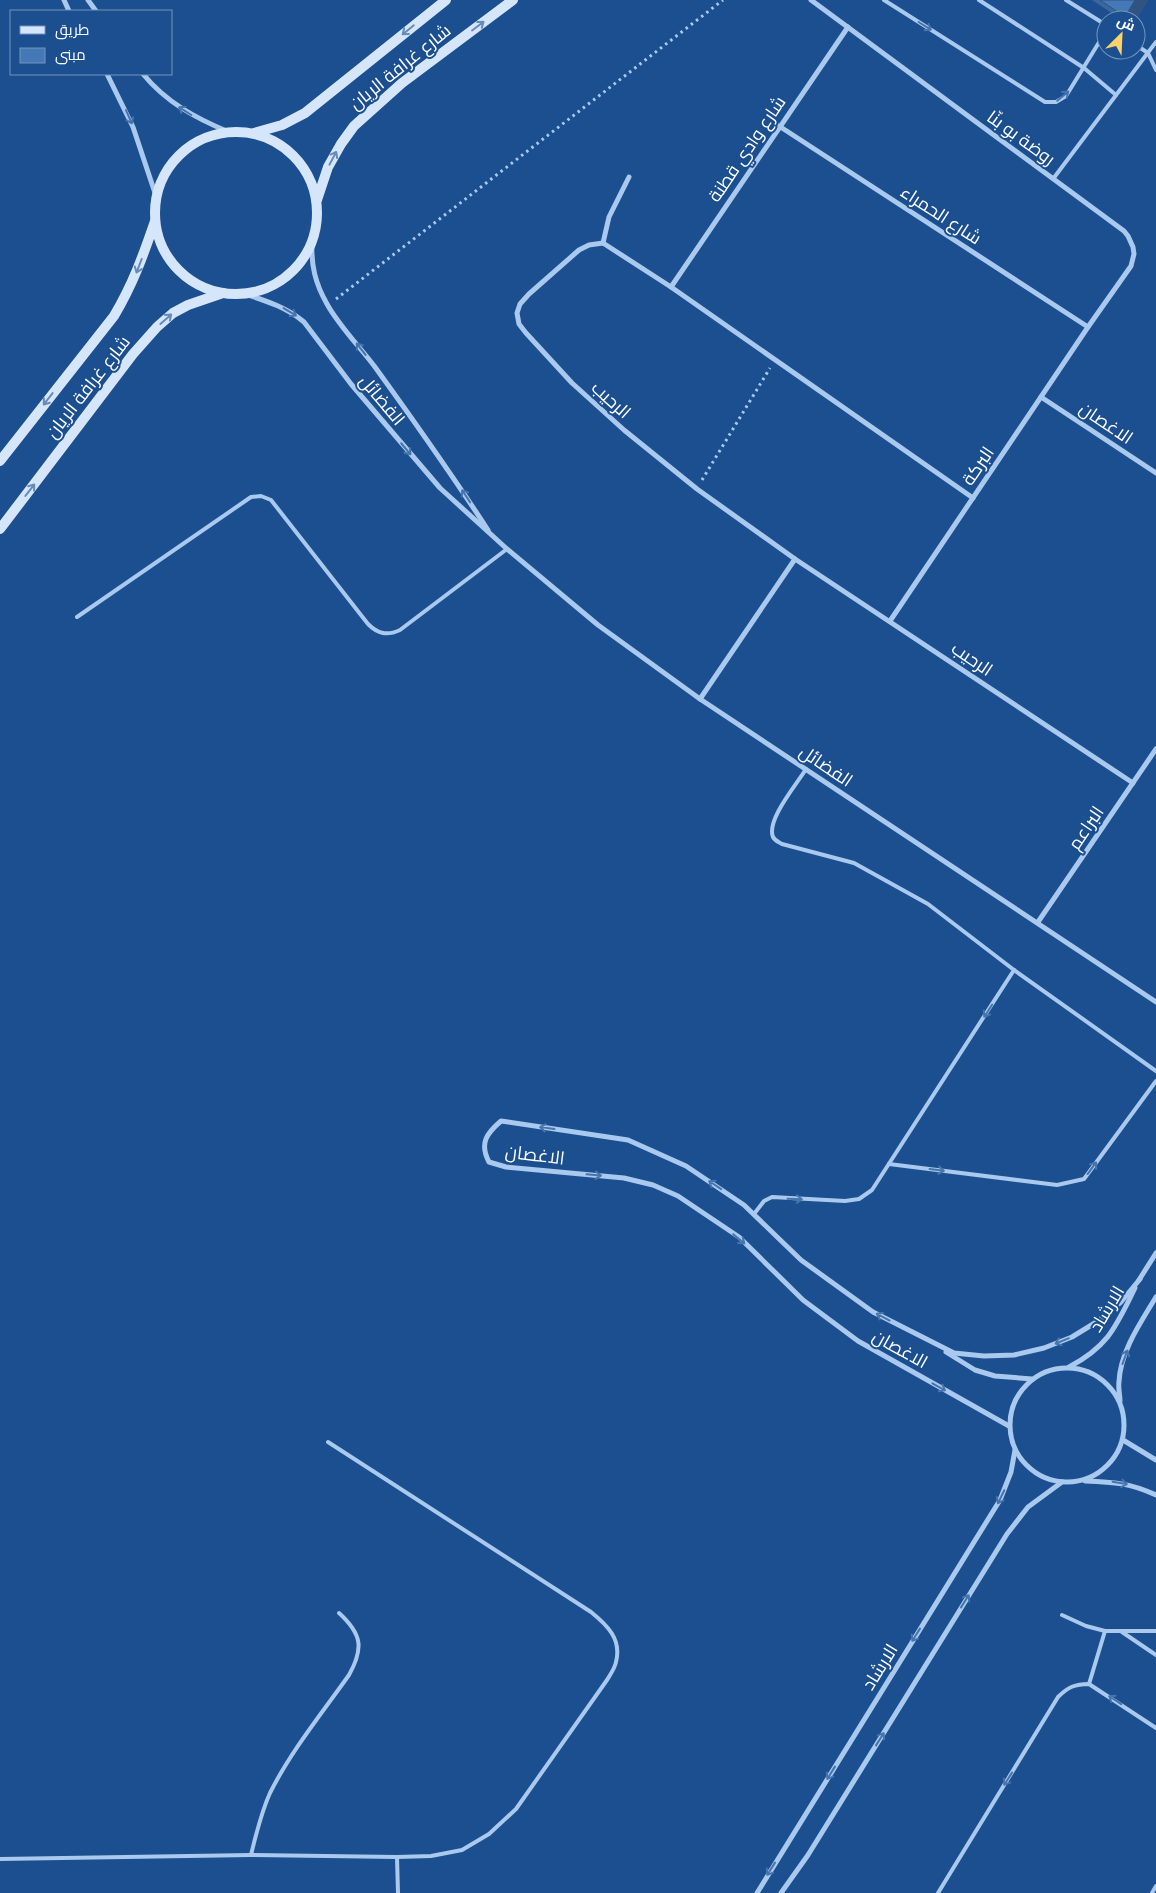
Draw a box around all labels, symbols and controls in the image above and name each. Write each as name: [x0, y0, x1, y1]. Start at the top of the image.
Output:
legend: [10, 10, 172, 75]
north arrow: [1096, 10, 1146, 60]
text: ش: [1114, 12, 1138, 35]
street label: شارع غرافة الريان: [345, 19, 456, 115]
text: طريق: [55, 21, 89, 40]
one-way arrow: [471, 21, 485, 31]
one-way arrow: [918, 21, 932, 31]
one-way arrow: [402, 25, 415, 36]
text: مبنى: [55, 46, 86, 65]
one-way arrow: [1057, 90, 1070, 101]
street label: شارع وادي قطنة: [704, 92, 793, 208]
one-way arrow: [179, 106, 193, 116]
street label: روضة بو بنّا: [983, 106, 1059, 170]
one-way arrow: [125, 109, 135, 124]
one-way arrow: [329, 151, 338, 166]
street label: شارع الحمراء: [896, 181, 986, 250]
one-way arrow: [134, 258, 144, 273]
one-way arrow: [283, 307, 297, 317]
one-way arrow: [160, 313, 173, 325]
street label: شارع غرافة الريان: [41, 331, 136, 443]
one-way arrow: [356, 343, 367, 356]
street label: الفضائل: [354, 370, 410, 430]
street label: الرحيب: [587, 377, 635, 423]
one-way arrow: [43, 393, 54, 406]
street label: الاغصان: [1075, 397, 1137, 449]
one-way arrow: [400, 442, 411, 455]
street label: البركة: [957, 442, 999, 490]
one-way arrow: [24, 484, 35, 497]
one-way arrow: [460, 489, 470, 503]
street label: الرحيب: [947, 637, 997, 681]
street label: الفضائل: [795, 740, 857, 792]
street label: البراعم: [1064, 802, 1109, 855]
one-way arrow: [982, 1004, 992, 1018]
one-way arrow: [539, 1123, 555, 1133]
street label: الاغصان: [504, 1140, 566, 1170]
one-way arrow: [1087, 1162, 1097, 1176]
one-way arrow: [929, 1165, 945, 1175]
one-way arrow: [585, 1171, 601, 1180]
one-way arrow: [708, 1180, 722, 1190]
one-way arrow: [786, 1194, 803, 1204]
one-way arrow: [733, 1233, 746, 1244]
street label: الارشاد: [1085, 1282, 1129, 1336]
one-way arrow: [876, 1312, 891, 1322]
street label: الاغصان: [869, 1325, 931, 1373]
one-way arrow: [1055, 1337, 1070, 1346]
one-way arrow: [1121, 1349, 1130, 1365]
one-way arrow: [931, 1382, 946, 1392]
one-way arrow: [1112, 1478, 1128, 1488]
one-way arrow: [996, 1489, 1006, 1504]
one-way arrow: [961, 1594, 971, 1608]
one-way arrow: [911, 1628, 921, 1642]
street label: الارشاد: [857, 1640, 903, 1694]
one-way arrow: [1109, 1695, 1123, 1705]
one-way arrow: [875, 1732, 885, 1746]
one-way arrow: [825, 1766, 835, 1780]
one-way arrow: [1003, 1771, 1013, 1785]
one-way arrow: [766, 1861, 776, 1875]

